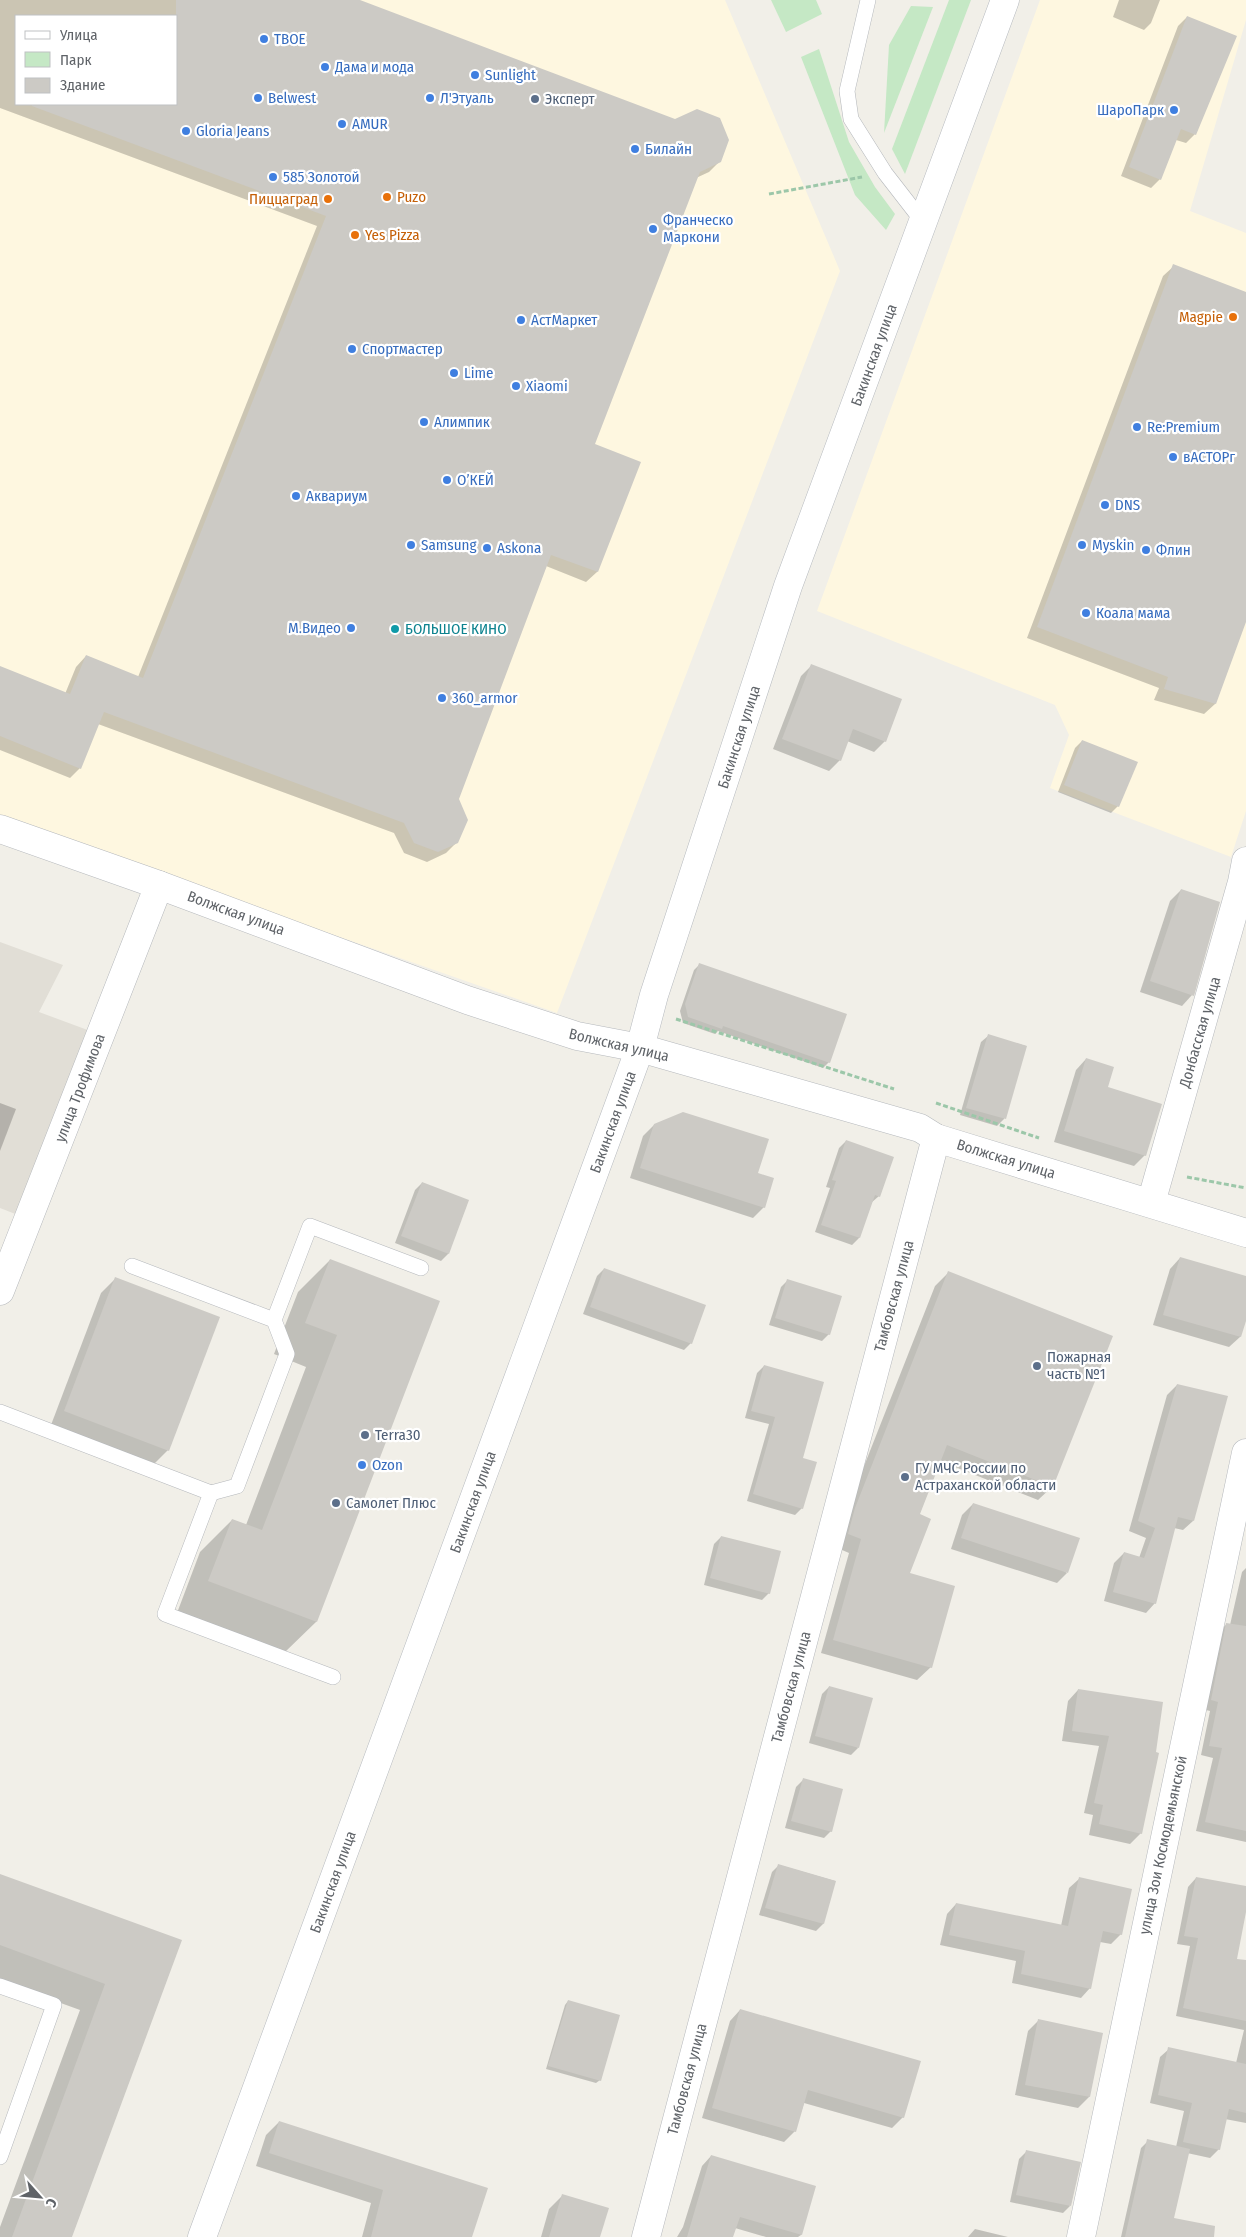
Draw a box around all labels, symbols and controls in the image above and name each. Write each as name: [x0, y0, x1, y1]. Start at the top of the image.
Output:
legend: [15, 15, 178, 105]
text: Улица: [59, 26, 98, 44]
place label: ТВОЕ: [274, 30, 306, 48]
marker: ТВОЕ: [258, 33, 270, 45]
text: Парк: [60, 51, 91, 69]
place label: Дама и мода: [334, 58, 414, 76]
marker: Дама и мода: [319, 61, 331, 73]
place label: Sunlight: [485, 66, 536, 84]
marker: Sunlight: [469, 69, 481, 81]
text: Здание: [60, 76, 106, 94]
place label: Belwest: [268, 89, 316, 107]
place label: Л'Этуаль: [440, 89, 494, 107]
place label: Эксперт: [545, 90, 596, 108]
marker: Belwest: [252, 92, 264, 104]
marker: Л'Этуаль: [424, 92, 436, 104]
marker: Эксперт: [529, 93, 541, 105]
place label: ШароПарк: [1097, 101, 1164, 119]
marker: ШароПарк: [1168, 104, 1180, 116]
place label: AMUR: [352, 115, 388, 133]
marker: AMUR: [336, 118, 348, 130]
place label: Gloria Jeans: [196, 122, 269, 140]
marker: Gloria Jeans: [180, 125, 192, 137]
place label: Билайн: [645, 140, 692, 158]
marker: Билайн: [629, 143, 641, 155]
place label: 585 Золотой: [283, 168, 360, 186]
marker: 585 Золотой: [267, 171, 279, 183]
place label: Puzo: [397, 188, 426, 206]
place label: Пиццаград: [249, 190, 318, 208]
marker: Puzo: [381, 191, 393, 203]
marker: Пиццаград: [322, 193, 334, 205]
place label: Франческо Маркони: [663, 211, 733, 246]
marker: Франческо Маркони: [647, 223, 659, 235]
place label: Yes Pizza: [365, 226, 420, 244]
marker: Yes Pizza: [349, 229, 361, 241]
street label: Бакинская улица: [847, 301, 901, 409]
place label: Magpie: [1179, 308, 1223, 326]
place label: АстМаркет: [531, 311, 598, 329]
marker: Magpie: [1227, 311, 1239, 323]
marker: АстМаркет: [515, 314, 527, 326]
place label: Спортмастер: [362, 340, 443, 358]
marker: Спортмастер: [346, 343, 358, 355]
place label: Lime: [464, 364, 493, 382]
marker: Lime: [448, 367, 460, 379]
place label: Xiaomi: [526, 377, 568, 395]
marker: Xiaomi: [510, 380, 522, 392]
place label: Алимпик: [434, 413, 490, 431]
marker: Алимпик: [418, 416, 430, 428]
place label: Re:Premium: [1147, 418, 1220, 436]
marker: Re:Premium: [1131, 421, 1143, 433]
place label: вАСТОРг: [1183, 448, 1235, 466]
marker: вАСТОРг: [1167, 451, 1179, 463]
place label: О’КЕЙ: [457, 471, 494, 489]
marker: О’КЕЙ: [441, 474, 453, 486]
place label: Аквариум: [306, 487, 367, 505]
marker: Аквариум: [290, 490, 302, 502]
place label: DNS: [1115, 496, 1140, 514]
marker: DNS: [1099, 499, 1111, 511]
place label: Samsung: [421, 536, 477, 554]
place label: Myskin: [1092, 536, 1134, 554]
marker: Samsung: [405, 539, 417, 551]
place label: Askona: [497, 539, 541, 557]
marker: Myskin: [1076, 539, 1088, 551]
place label: Флин: [1156, 541, 1191, 559]
marker: Askona: [481, 542, 493, 554]
marker: Флин: [1140, 544, 1152, 556]
place label: Коала мама: [1096, 604, 1170, 622]
marker: Коала мама: [1080, 607, 1092, 619]
place label: М.Видео: [288, 619, 341, 637]
place label: БОЛЬШОЕ КИНО: [405, 620, 507, 638]
marker: М.Видео: [345, 622, 357, 634]
marker: БОЛЬШОЕ КИНО: [389, 623, 401, 635]
street label: Бакинская улица: [714, 683, 764, 791]
place label: 360_armor: [452, 689, 518, 707]
marker: 360_armor: [436, 692, 448, 704]
street label: Волжская улица: [185, 887, 287, 939]
street label: Донбасская улица: [1175, 974, 1224, 1090]
street label: Волжская улица: [567, 1025, 671, 1065]
street label: улица Трофимова: [51, 1031, 109, 1145]
street label: Бакинская улица: [586, 1068, 640, 1176]
street label: Волжская улица: [954, 1135, 1058, 1183]
street label: Тамбовская улица: [870, 1238, 918, 1354]
place label: Пожарная часть №1: [1047, 1348, 1111, 1383]
marker: Пожарная часть №1: [1031, 1360, 1043, 1372]
place label: Terra30: [375, 1426, 420, 1444]
marker: Terra30: [359, 1429, 371, 1441]
street label: Бакинская улица: [446, 1448, 500, 1556]
place label: Ozon: [372, 1456, 403, 1474]
marker: Ozon: [356, 1459, 368, 1471]
place label: ГУ МЧС России по Астраханской области: [915, 1459, 1056, 1494]
marker: ГУ МЧС России по Астраханской области: [899, 1471, 911, 1483]
place label: Самолет Плюс: [346, 1494, 436, 1512]
marker: Самолет Плюс: [330, 1497, 342, 1509]
street label: Тамбовская улица: [767, 1629, 815, 1745]
street label: улица Зои Космодемьянской: [1135, 1754, 1191, 1936]
street label: Бакинская улица: [306, 1828, 360, 1936]
street label: Тамбовская улица: [663, 2021, 711, 2137]
north arrow: [15, 2172, 65, 2222]
text: С: [42, 2196, 60, 2210]

